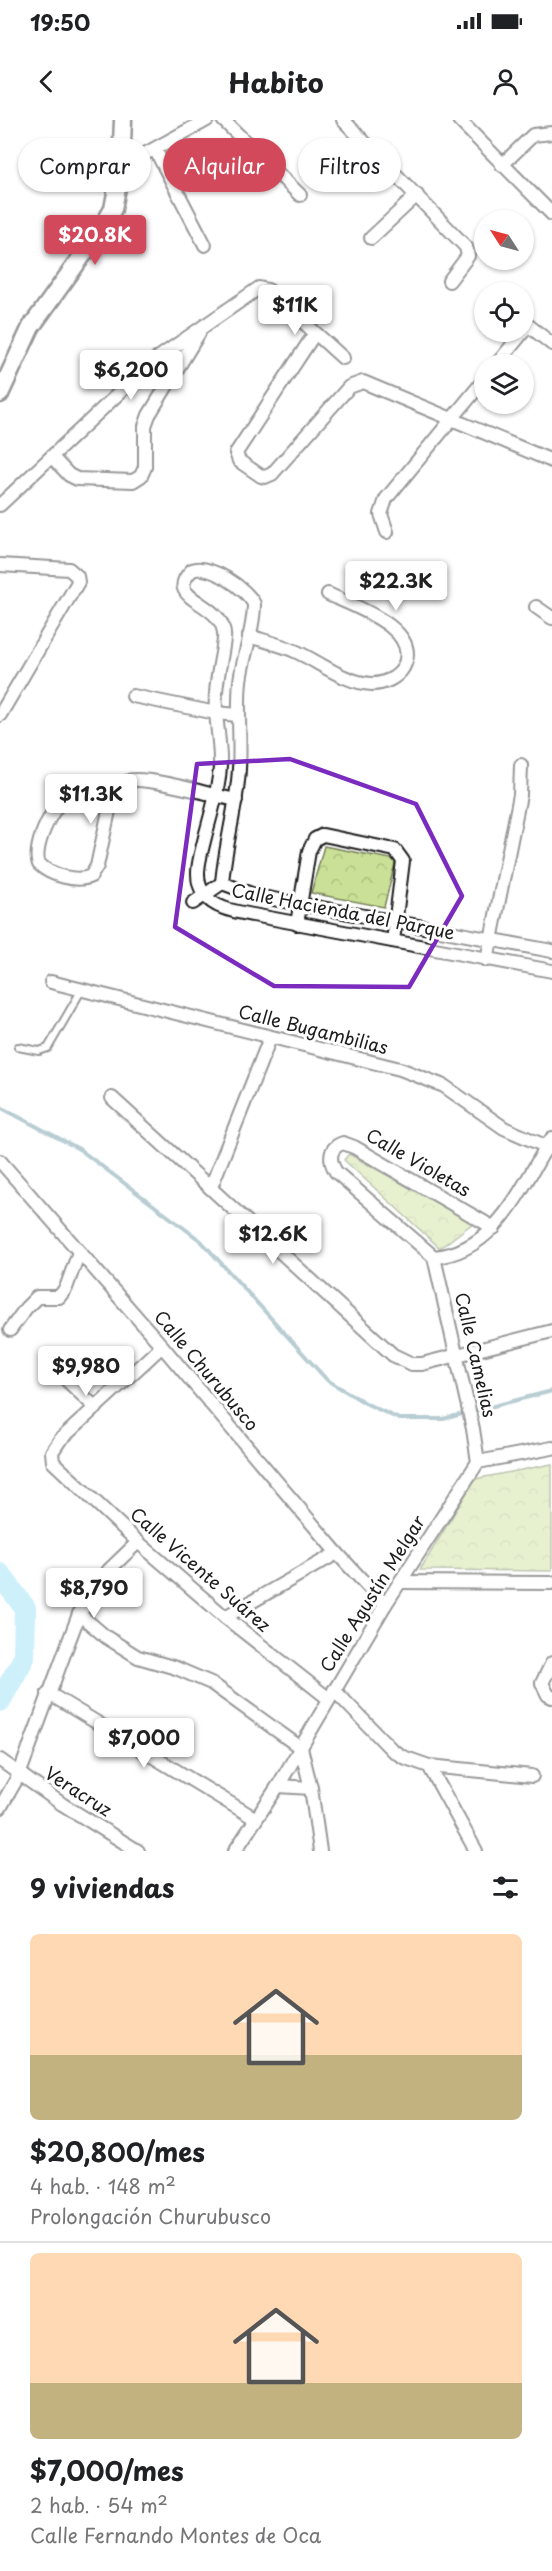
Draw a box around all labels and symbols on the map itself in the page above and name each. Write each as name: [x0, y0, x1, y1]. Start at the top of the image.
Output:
north arrow: [474, 210, 534, 270]
pin: $20.8K: [46, 215, 144, 266]
pin: $11K: [259, 285, 331, 336]
pin: $6,200: [82, 350, 180, 401]
pin: $22.3K: [347, 561, 445, 612]
pin: $11.3K: [42, 774, 140, 825]
street label: Calle Hacienda del Parque: [229, 876, 457, 945]
street label: Calle Bugambilias: [236, 997, 391, 1060]
street label: Calle Violetas: [361, 1121, 476, 1203]
pin: $12.6K: [224, 1214, 322, 1265]
street label: Calle Camelias: [449, 1289, 504, 1420]
street label: Calle Churubusco: [149, 1304, 266, 1436]
pin: $9,980: [37, 1346, 135, 1397]
street label: Calle Vicente Suárez: [125, 1500, 277, 1638]
street label: Calle Agustín Melgar: [312, 1509, 431, 1677]
pin: $8,790: [45, 1568, 143, 1619]
pin: $7,000: [95, 1718, 193, 1769]
street label: Veracruz: [40, 1759, 118, 1823]

